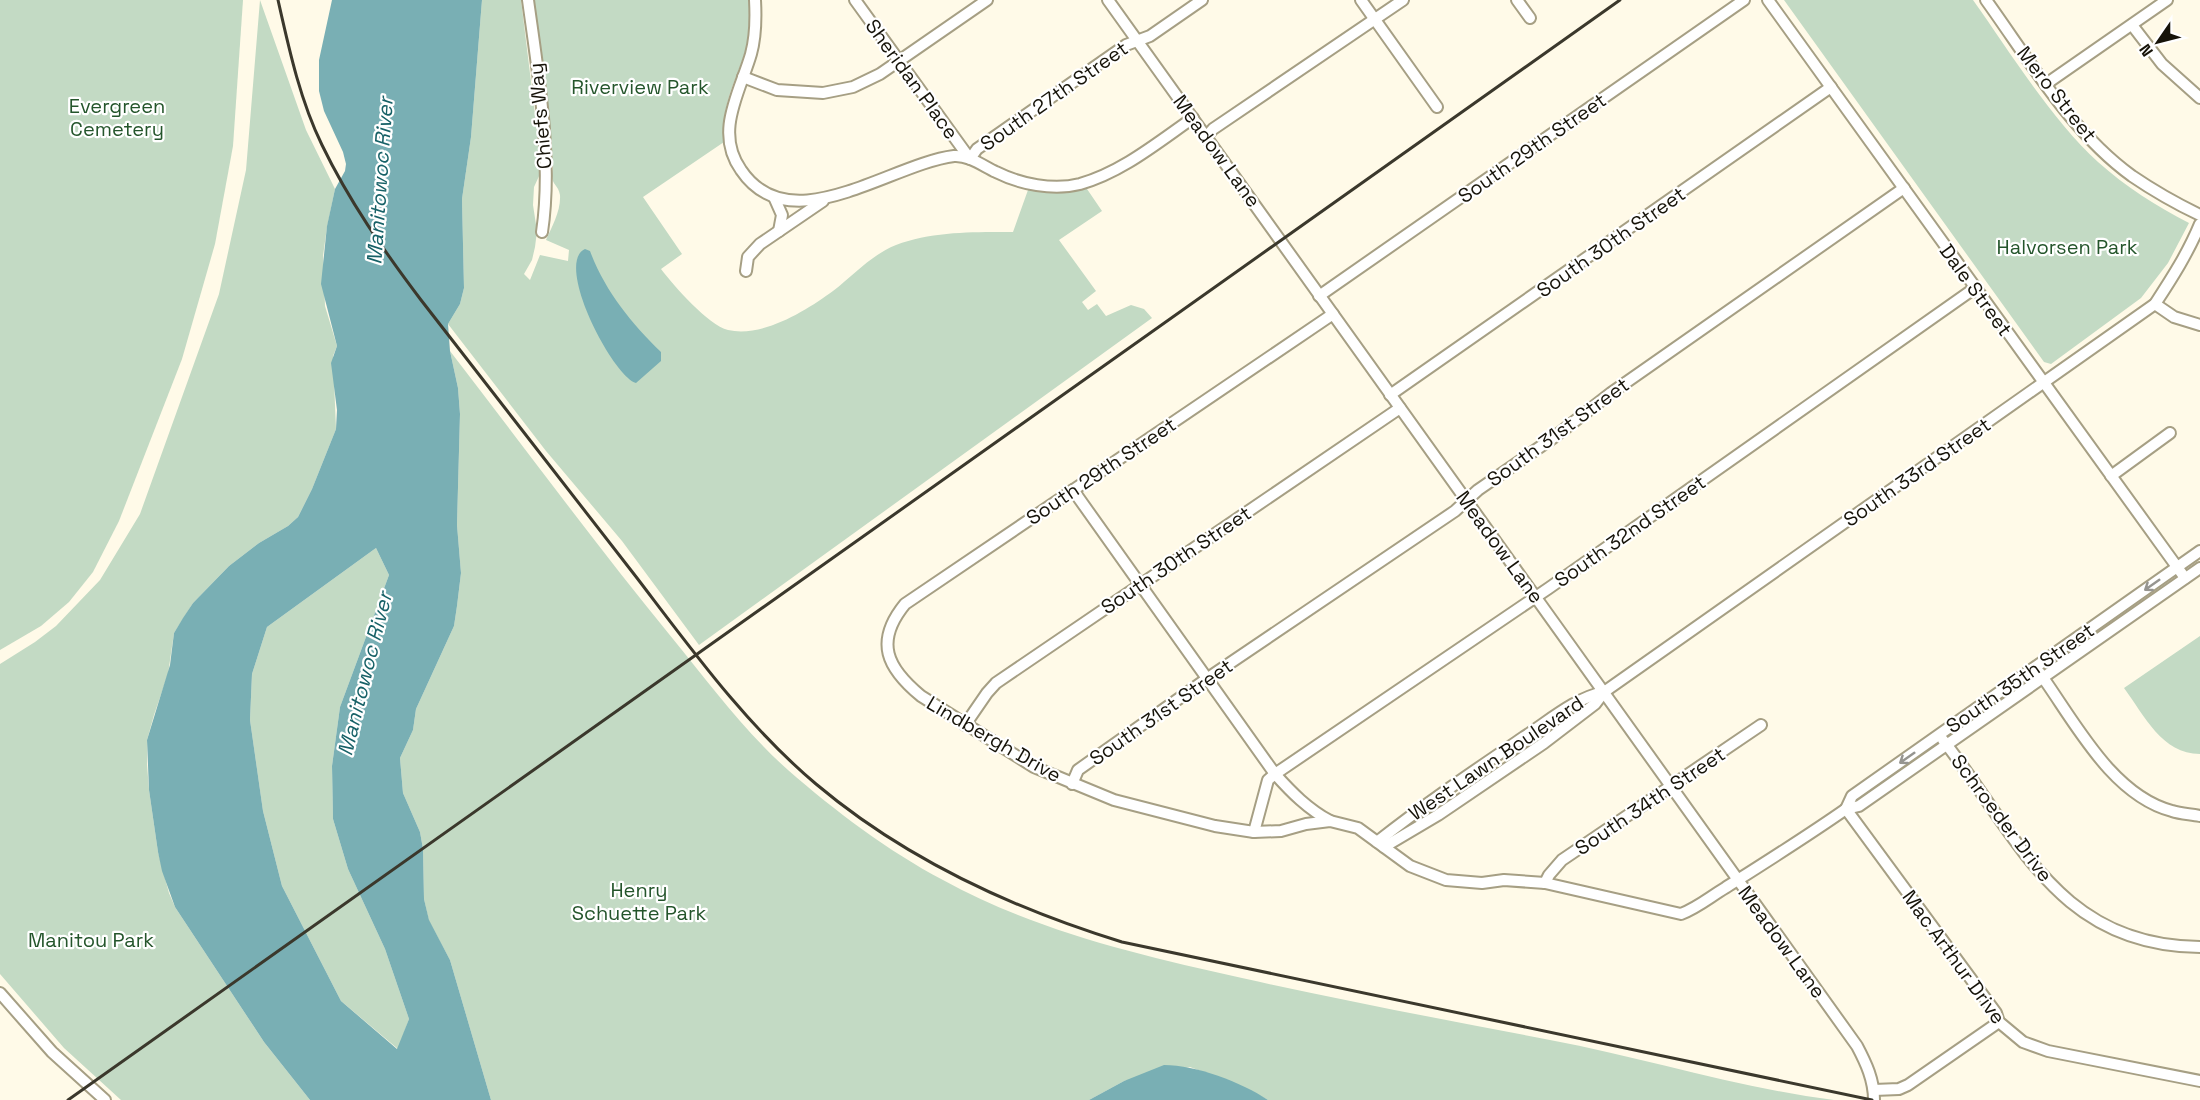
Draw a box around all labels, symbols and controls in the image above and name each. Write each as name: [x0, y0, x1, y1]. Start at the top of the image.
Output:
north arrow: [2128, 12, 2188, 72]
street label: Sheridan Place: [860, 14, 964, 144]
street label: South 27th Street: [975, 35, 1133, 157]
text: N: [2134, 40, 2158, 61]
street label: Mero Street: [2011, 41, 2103, 147]
street label: Chiefs Way: [522, 62, 558, 170]
park label: Riverview Park: [571, 74, 709, 100]
street label: South 29th Street: [1453, 87, 1611, 209]
street label: Meadow Lane: [1167, 90, 1267, 212]
park label: Evergreen Cemetery: [69, 93, 165, 142]
water label: Manitowoc River: [360, 94, 399, 265]
street label: South 30th Street: [1531, 181, 1691, 303]
park label: Halvorsen Park: [1997, 234, 2138, 260]
street label: Dale Street: [1934, 239, 2018, 341]
street label: South 31st Street: [1482, 372, 1634, 492]
street label: South 29th Street: [1021, 411, 1181, 531]
street label: South 33rd Street: [1838, 411, 1996, 533]
street label: South 32nd Street: [1549, 469, 1711, 593]
street label: Meadow Lane: [1450, 486, 1550, 608]
street label: South 30th Street: [1096, 500, 1256, 620]
one-way arrow: [2145, 579, 2161, 591]
water label: Manitowoc River: [331, 587, 398, 758]
street label: South 35th Street: [1941, 617, 2099, 739]
street label: South 31st Street: [1084, 653, 1238, 771]
street label: Lindbergh Drive: [922, 690, 1066, 788]
street label: West Lawn Boulevard: [1404, 690, 1588, 826]
street label: South 34th Street: [1570, 741, 1730, 861]
street label: Schroeder Drive: [1946, 749, 2058, 887]
one-way arrow: [1899, 752, 1915, 764]
park label: Henry Schuette Park: [572, 877, 707, 926]
street label: Meadow Lane: [1732, 881, 1832, 1003]
street label: Mac Arthur Drive: [1897, 885, 2011, 1029]
park label: Manitou Park: [28, 927, 154, 953]

